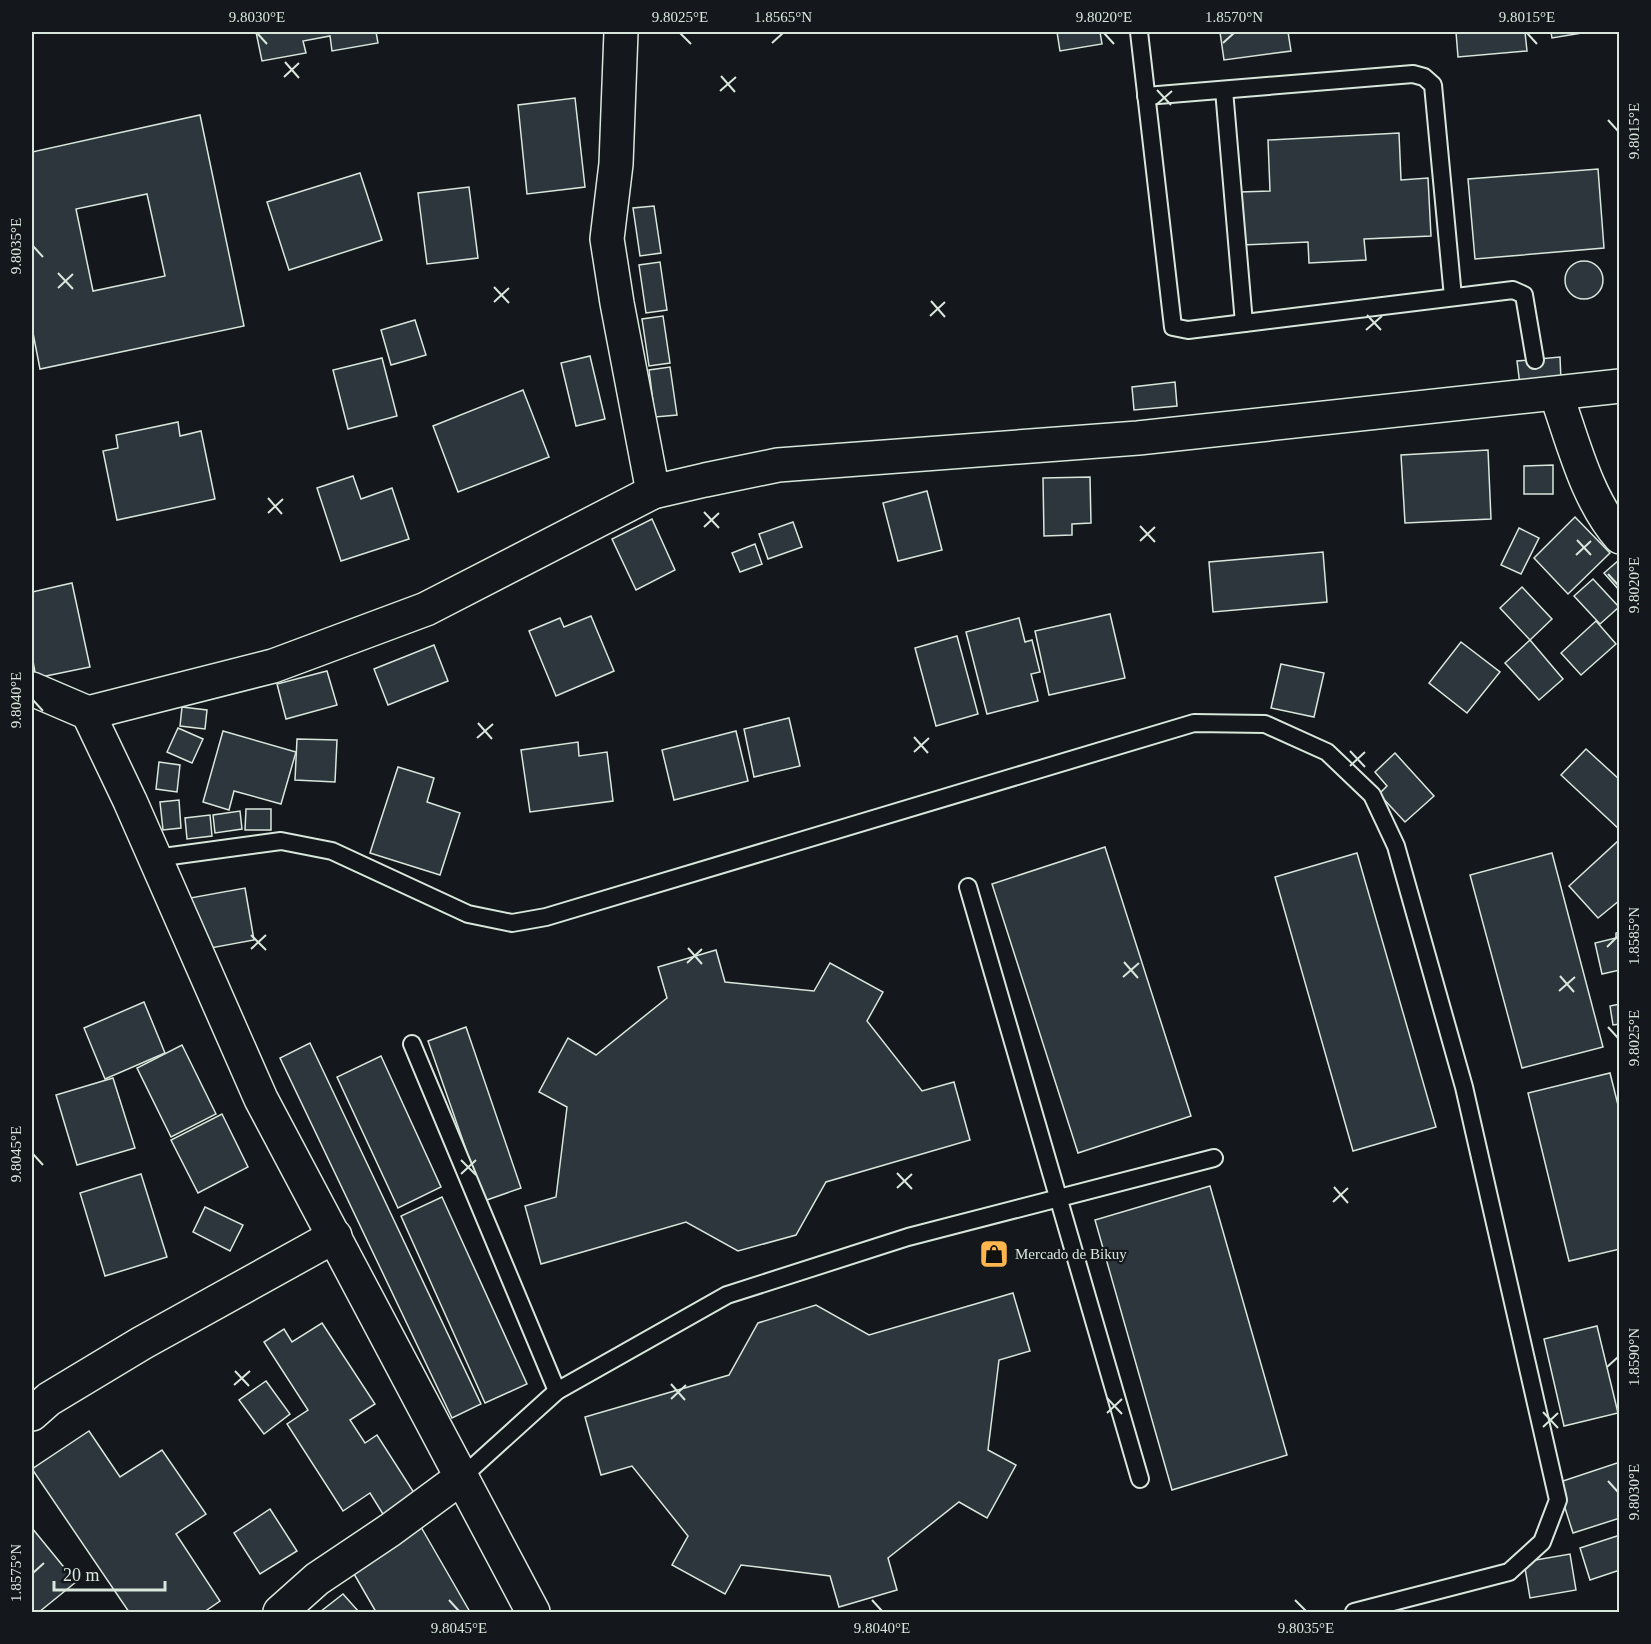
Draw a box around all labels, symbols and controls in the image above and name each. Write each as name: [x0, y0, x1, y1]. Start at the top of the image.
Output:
text: 9.8030°E: [229, 9, 285, 25]
text: 9.8025°E: [652, 9, 708, 25]
text: 1.8565°N: [754, 9, 812, 25]
text: 9.8020°E: [1076, 9, 1132, 25]
text: 1.8570°N: [1205, 9, 1263, 25]
text: 9.8015°E: [1499, 9, 1555, 25]
text: 9.8015°E: [1626, 103, 1642, 159]
text: 9.8035°E: [8, 218, 24, 274]
text: 9.8020°E: [1626, 557, 1642, 613]
text: 9.8040°E: [8, 672, 24, 728]
text: 1.8585°N: [1626, 907, 1642, 965]
text: 9.8025°E: [1626, 1010, 1642, 1066]
text: 9.8045°E: [8, 1126, 24, 1182]
shop icon: Mercado de Bikuy: [978, 1238, 1010, 1270]
place label: Mercado de Bikuy: [1015, 1246, 1127, 1262]
text: 1.8590°N: [1626, 1328, 1642, 1386]
text: 9.8030°E: [1626, 1464, 1642, 1520]
text: 1.8575°N: [8, 1544, 24, 1602]
scale bar: [54, 1554, 165, 1592]
text: 20 m: [63, 1565, 100, 1585]
text: 9.8045°E: [431, 1620, 487, 1636]
text: 9.8040°E: [854, 1620, 910, 1636]
text: 9.8035°E: [1278, 1620, 1334, 1636]

